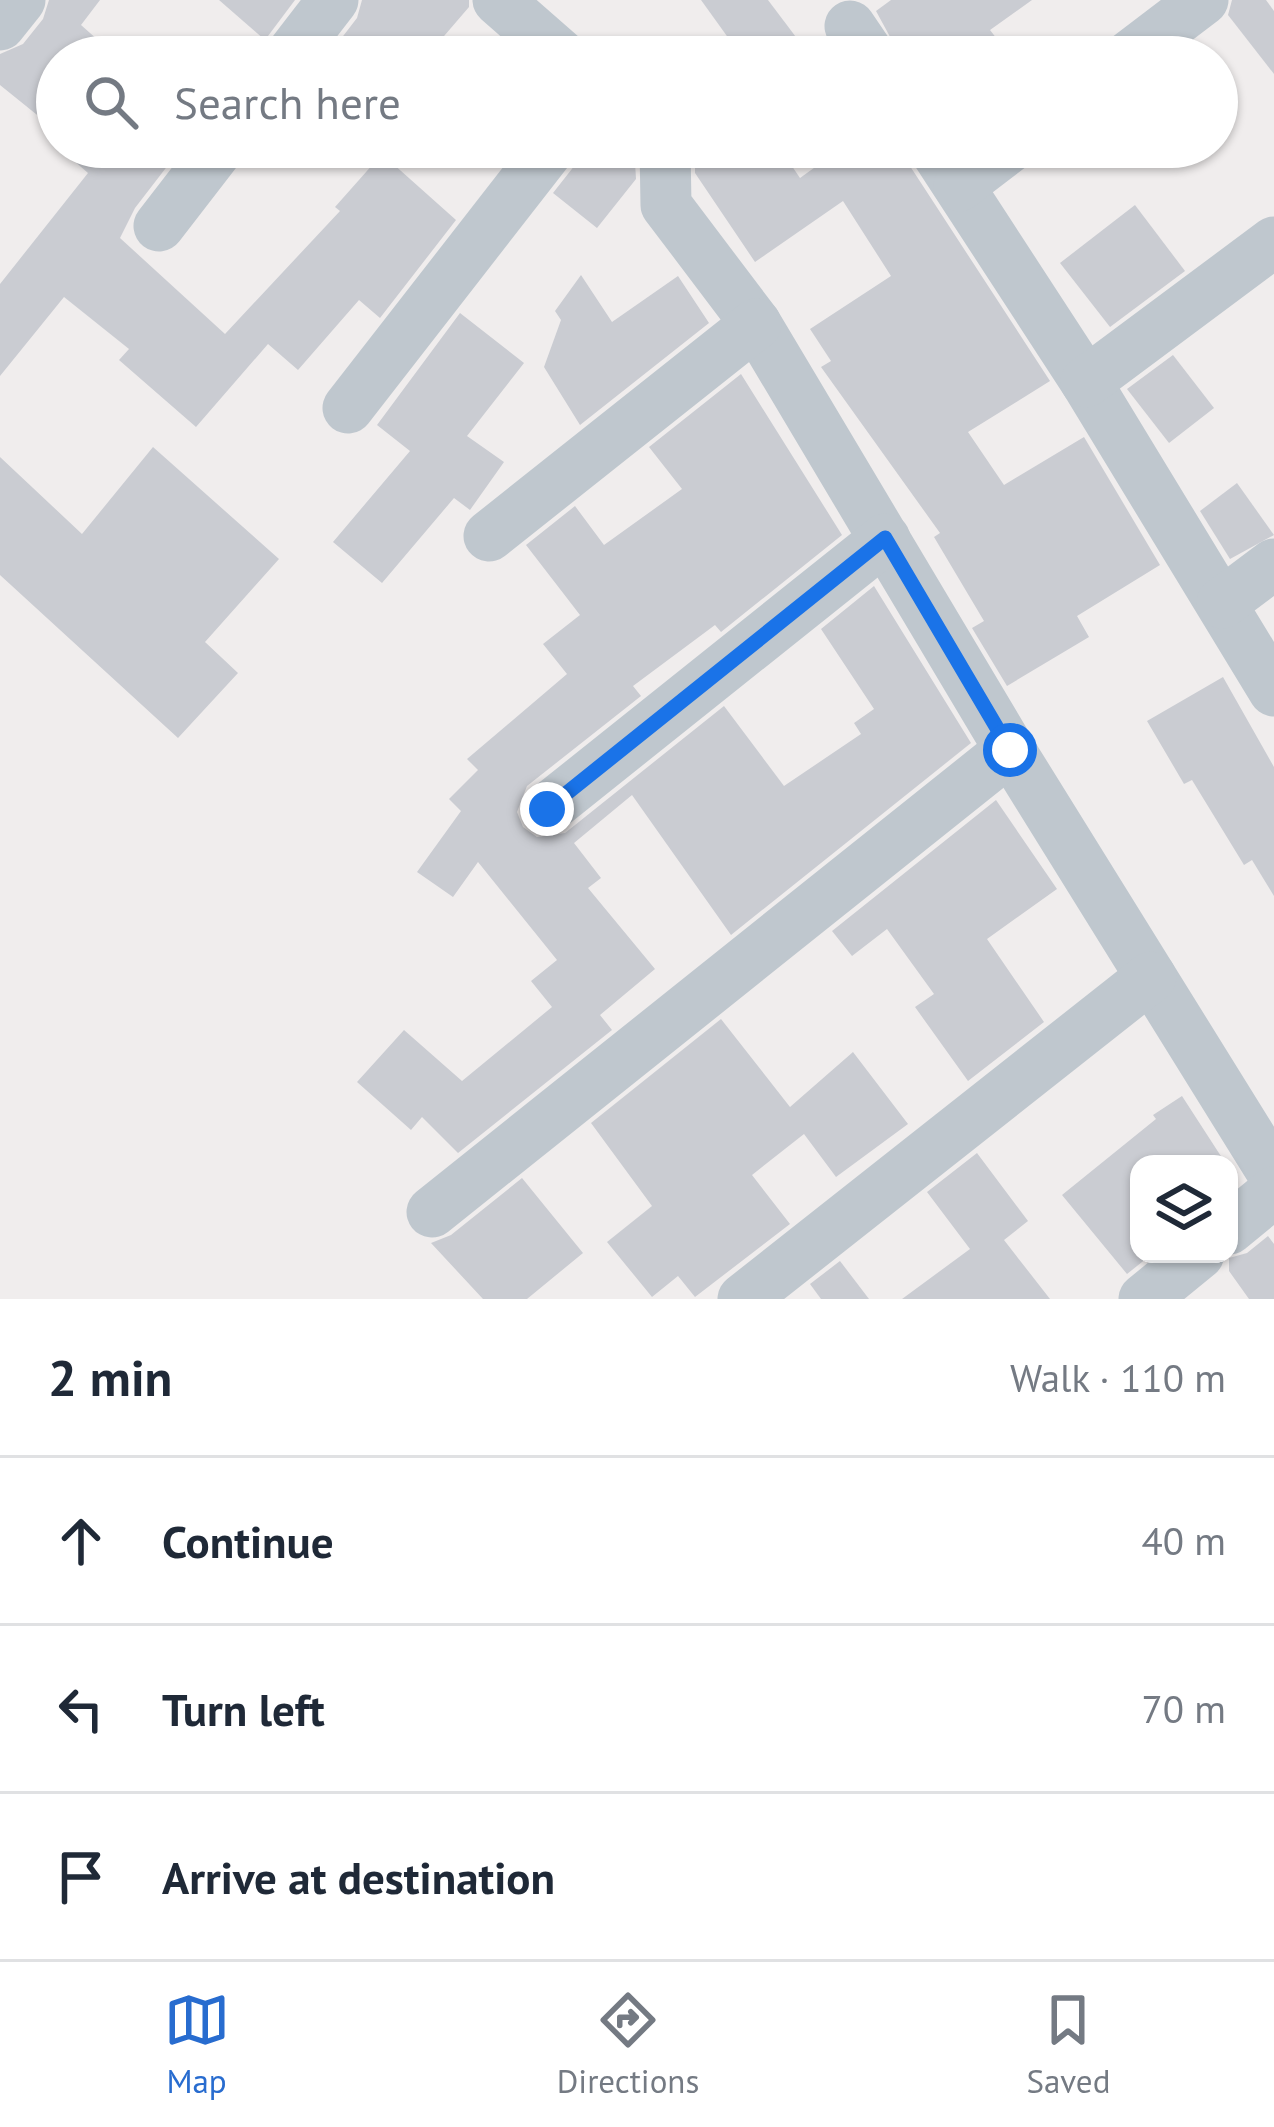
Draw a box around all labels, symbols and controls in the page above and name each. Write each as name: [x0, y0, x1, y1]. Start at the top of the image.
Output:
search box: [36, 36, 1238, 168]
icon: search: [78, 69, 144, 135]
text: Search here: [174, 73, 401, 131]
route start: [983, 723, 1037, 777]
route end: [520, 782, 574, 836]
map controls: [1130, 1155, 1238, 1263]
button: layers: [1130, 1155, 1238, 1263]
text: 2 min: [48, 1344, 172, 1410]
text: Walk · 110 m: [1010, 1352, 1226, 1403]
icon: ahead: [48, 1508, 114, 1574]
text: Continue: [162, 1512, 334, 1570]
text: 40 m: [1141, 1515, 1226, 1566]
icon: left: [48, 1676, 114, 1742]
text: Turn left: [162, 1680, 325, 1738]
text: 70 m: [1141, 1683, 1226, 1734]
icon: arrive: [48, 1844, 114, 1910]
text: Arrive at destination: [162, 1848, 555, 1906]
tab: Map: [164, 1987, 230, 2102]
tab: Directions: [557, 1987, 699, 2102]
tab: Saved: [1026, 1987, 1110, 2102]

